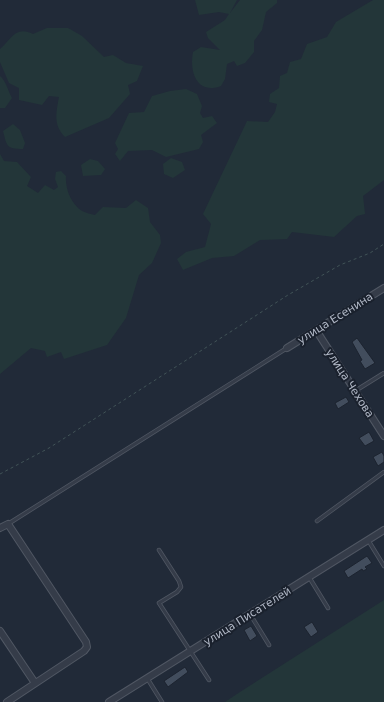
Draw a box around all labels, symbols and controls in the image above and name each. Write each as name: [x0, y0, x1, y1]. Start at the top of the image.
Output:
street label: улица Есенина: [295, 290, 375, 347]
street label: улица Чехова: [323, 347, 377, 420]
street label: улица Писателей: [201, 584, 293, 649]

